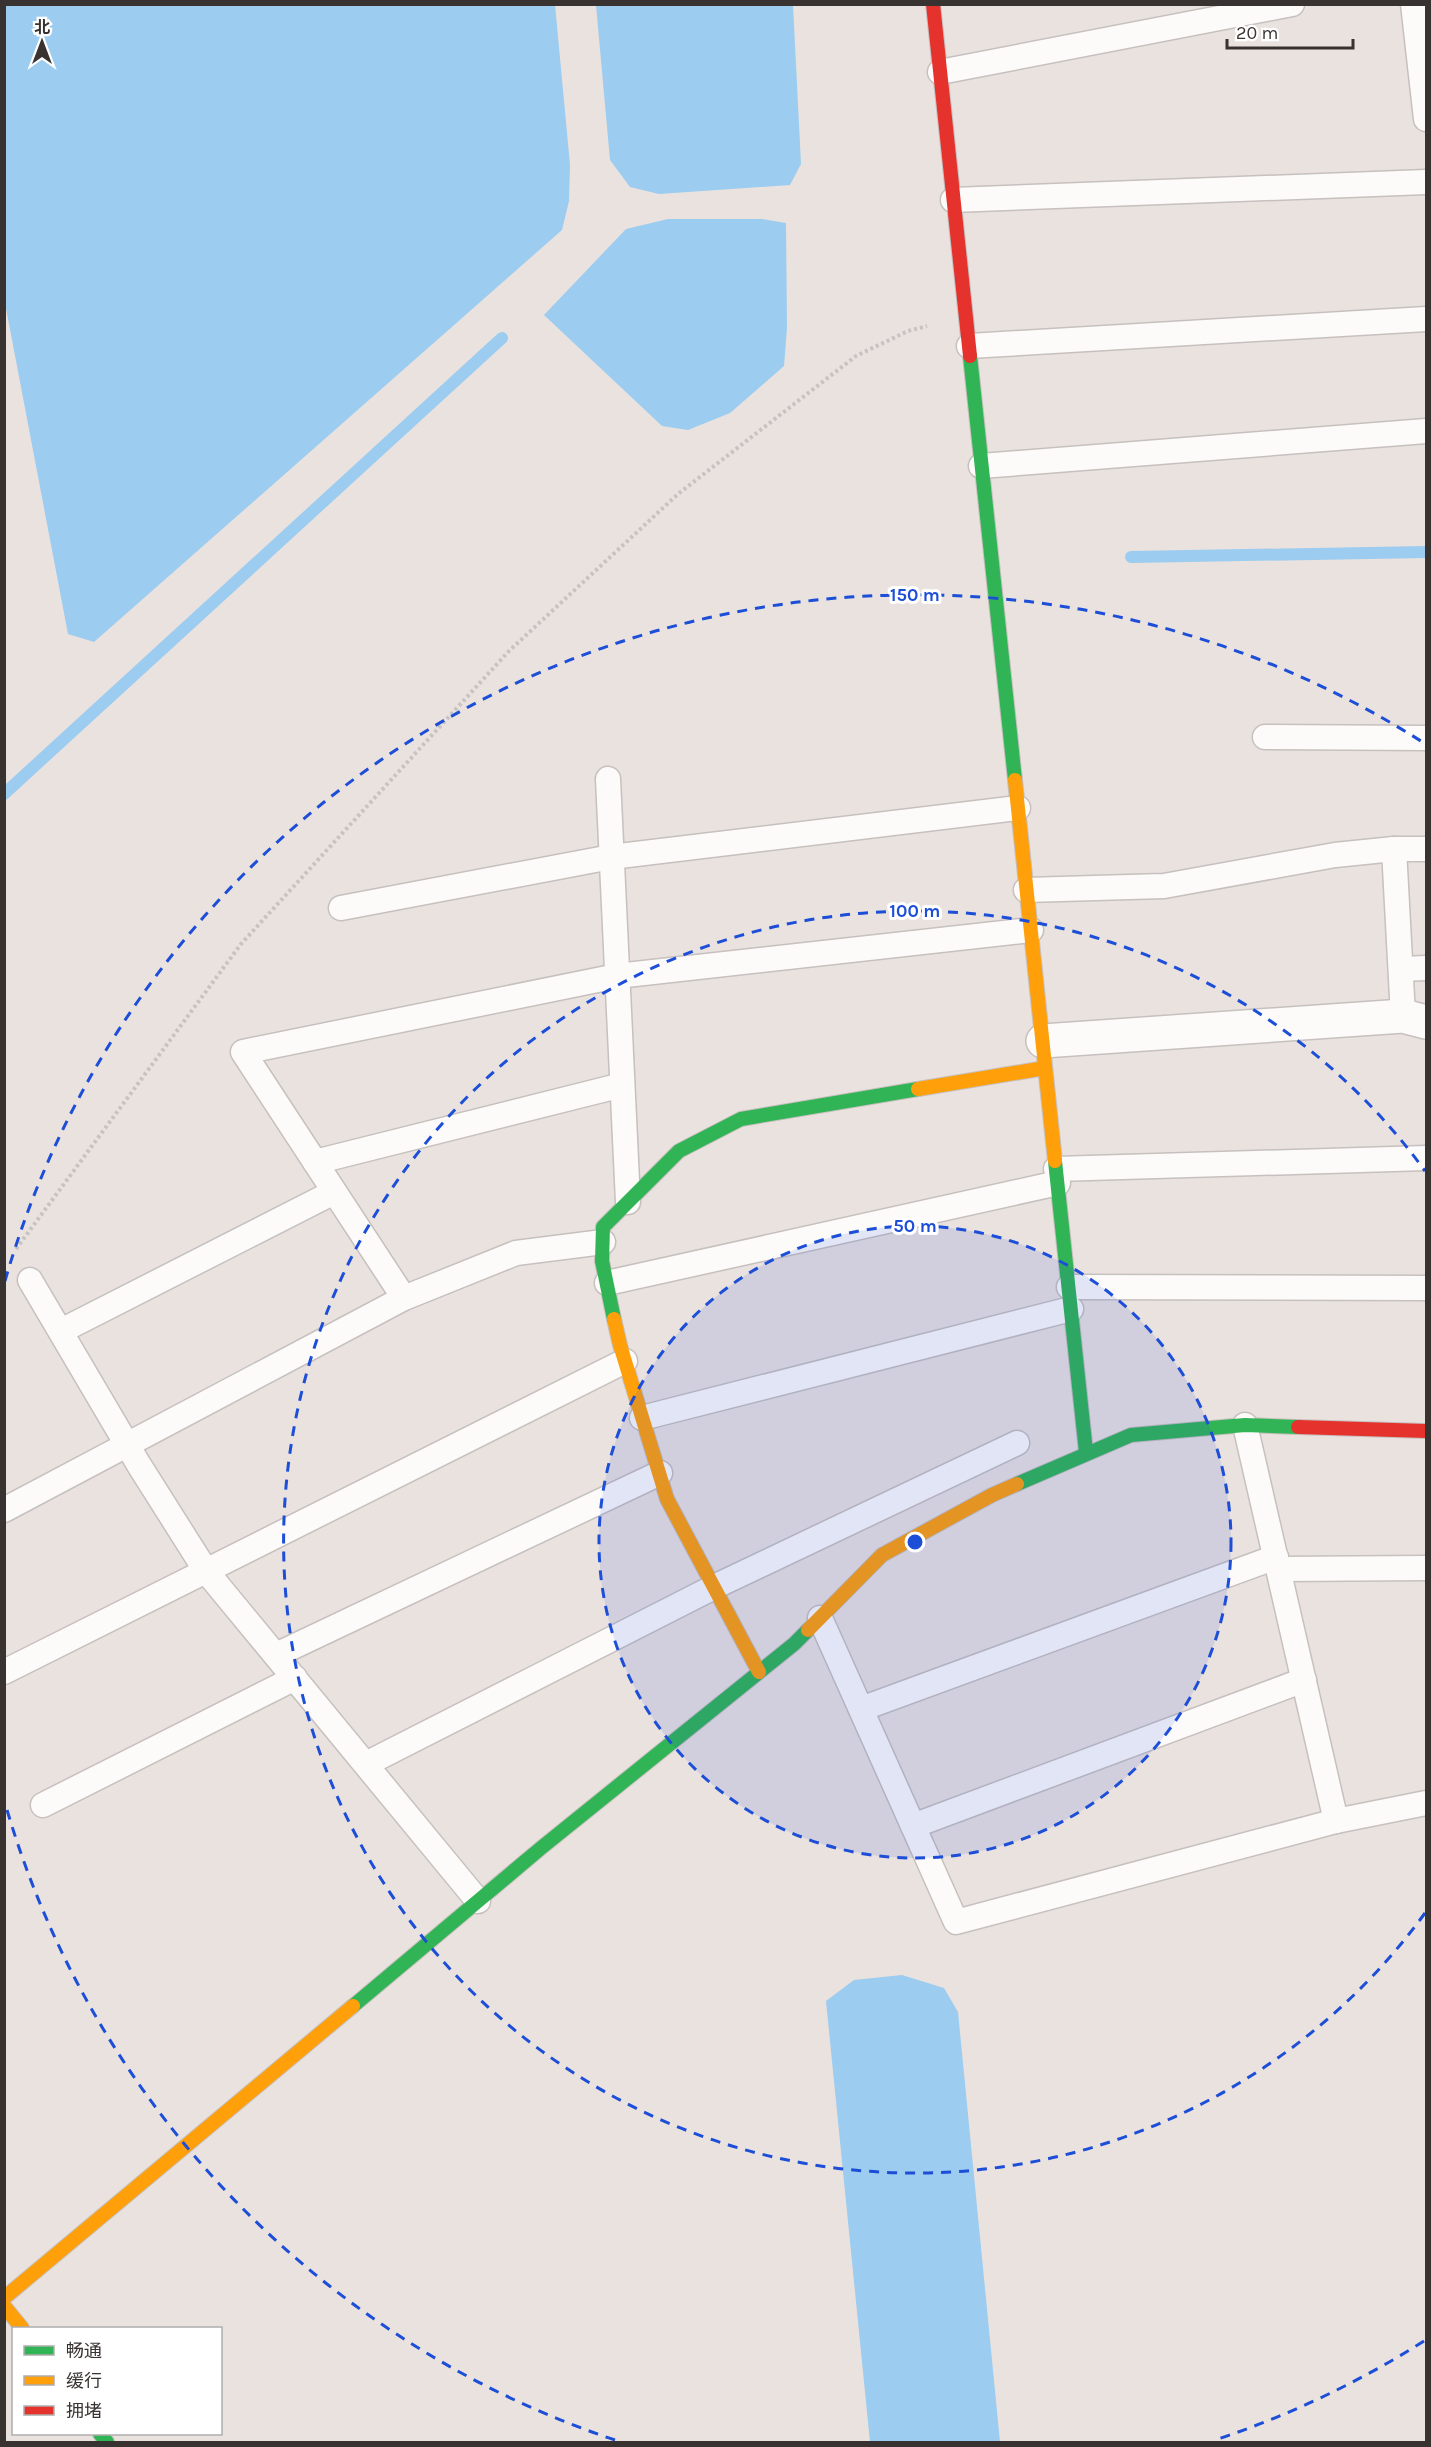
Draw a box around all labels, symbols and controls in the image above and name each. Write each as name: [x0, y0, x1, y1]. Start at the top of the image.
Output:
north arrow: [12, 12, 72, 72]
scale bar: [1227, 12, 1353, 50]
text: 北: [34, 18, 50, 37]
text: 20 m: [1236, 22, 1278, 44]
text: 150 m: [890, 584, 940, 606]
text: 100 m: [890, 900, 940, 922]
text: 50 m: [893, 1215, 937, 1237]
centre of rings: [905, 1532, 925, 1552]
legend: [12, 2327, 222, 2435]
text: 畅通: [66, 2340, 102, 2362]
text: 缓行: [66, 2370, 102, 2392]
text: 拥堵: [66, 2400, 102, 2422]

